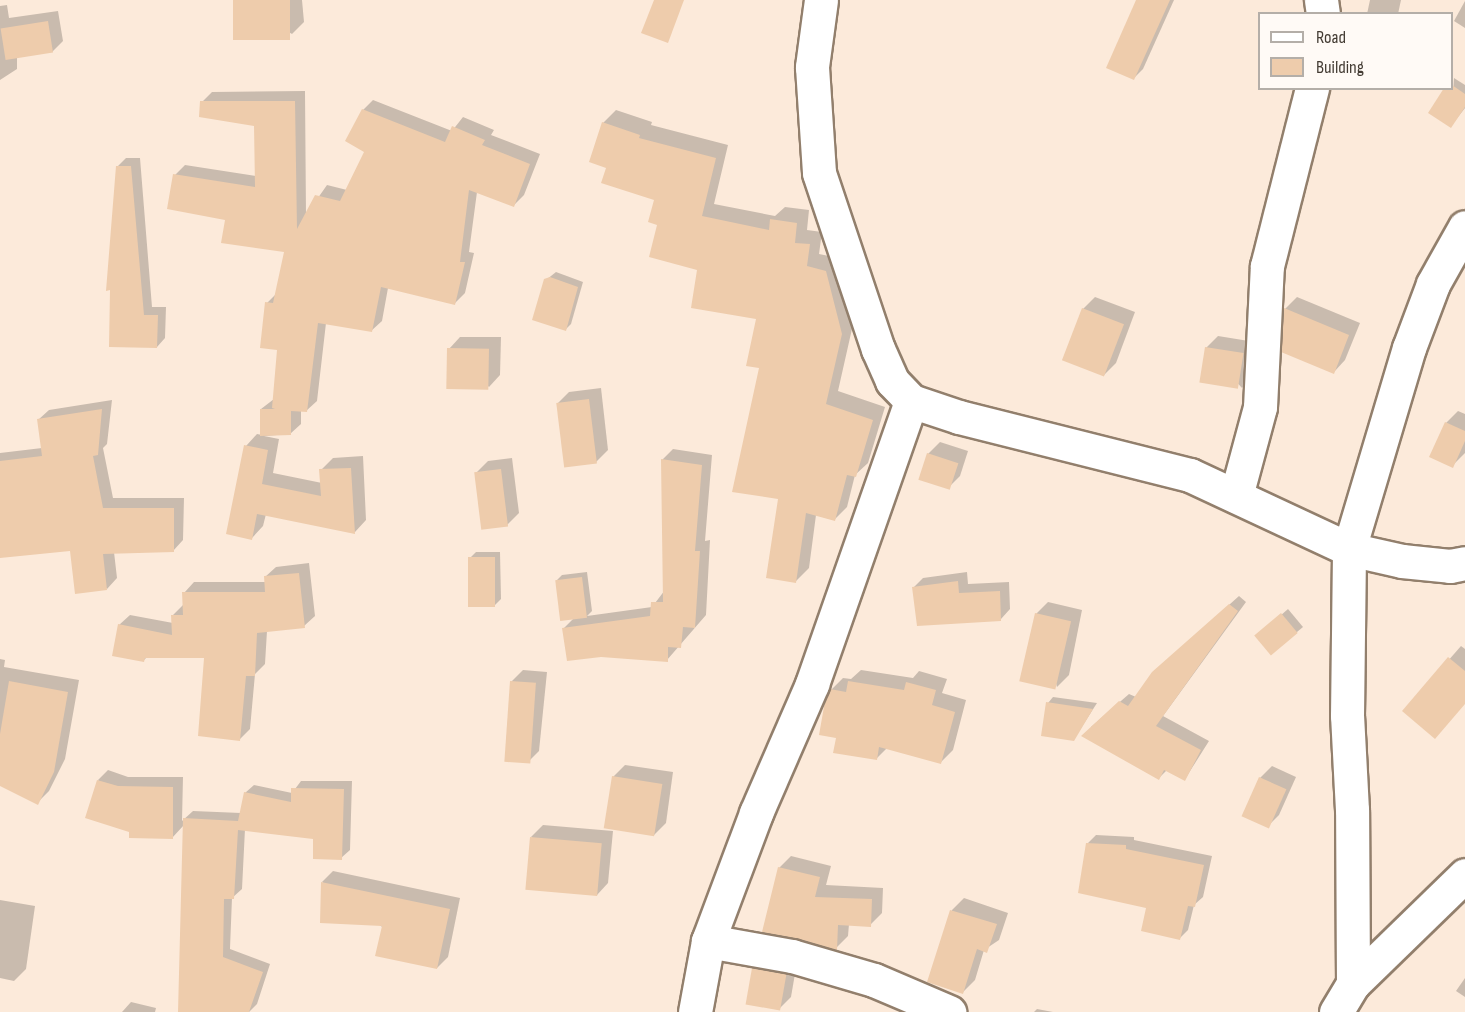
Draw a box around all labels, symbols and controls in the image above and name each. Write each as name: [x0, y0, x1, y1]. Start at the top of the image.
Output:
legend: [1258, 12, 1453, 90]
text: Road: [1316, 27, 1346, 48]
text: Building: [1316, 57, 1364, 78]

